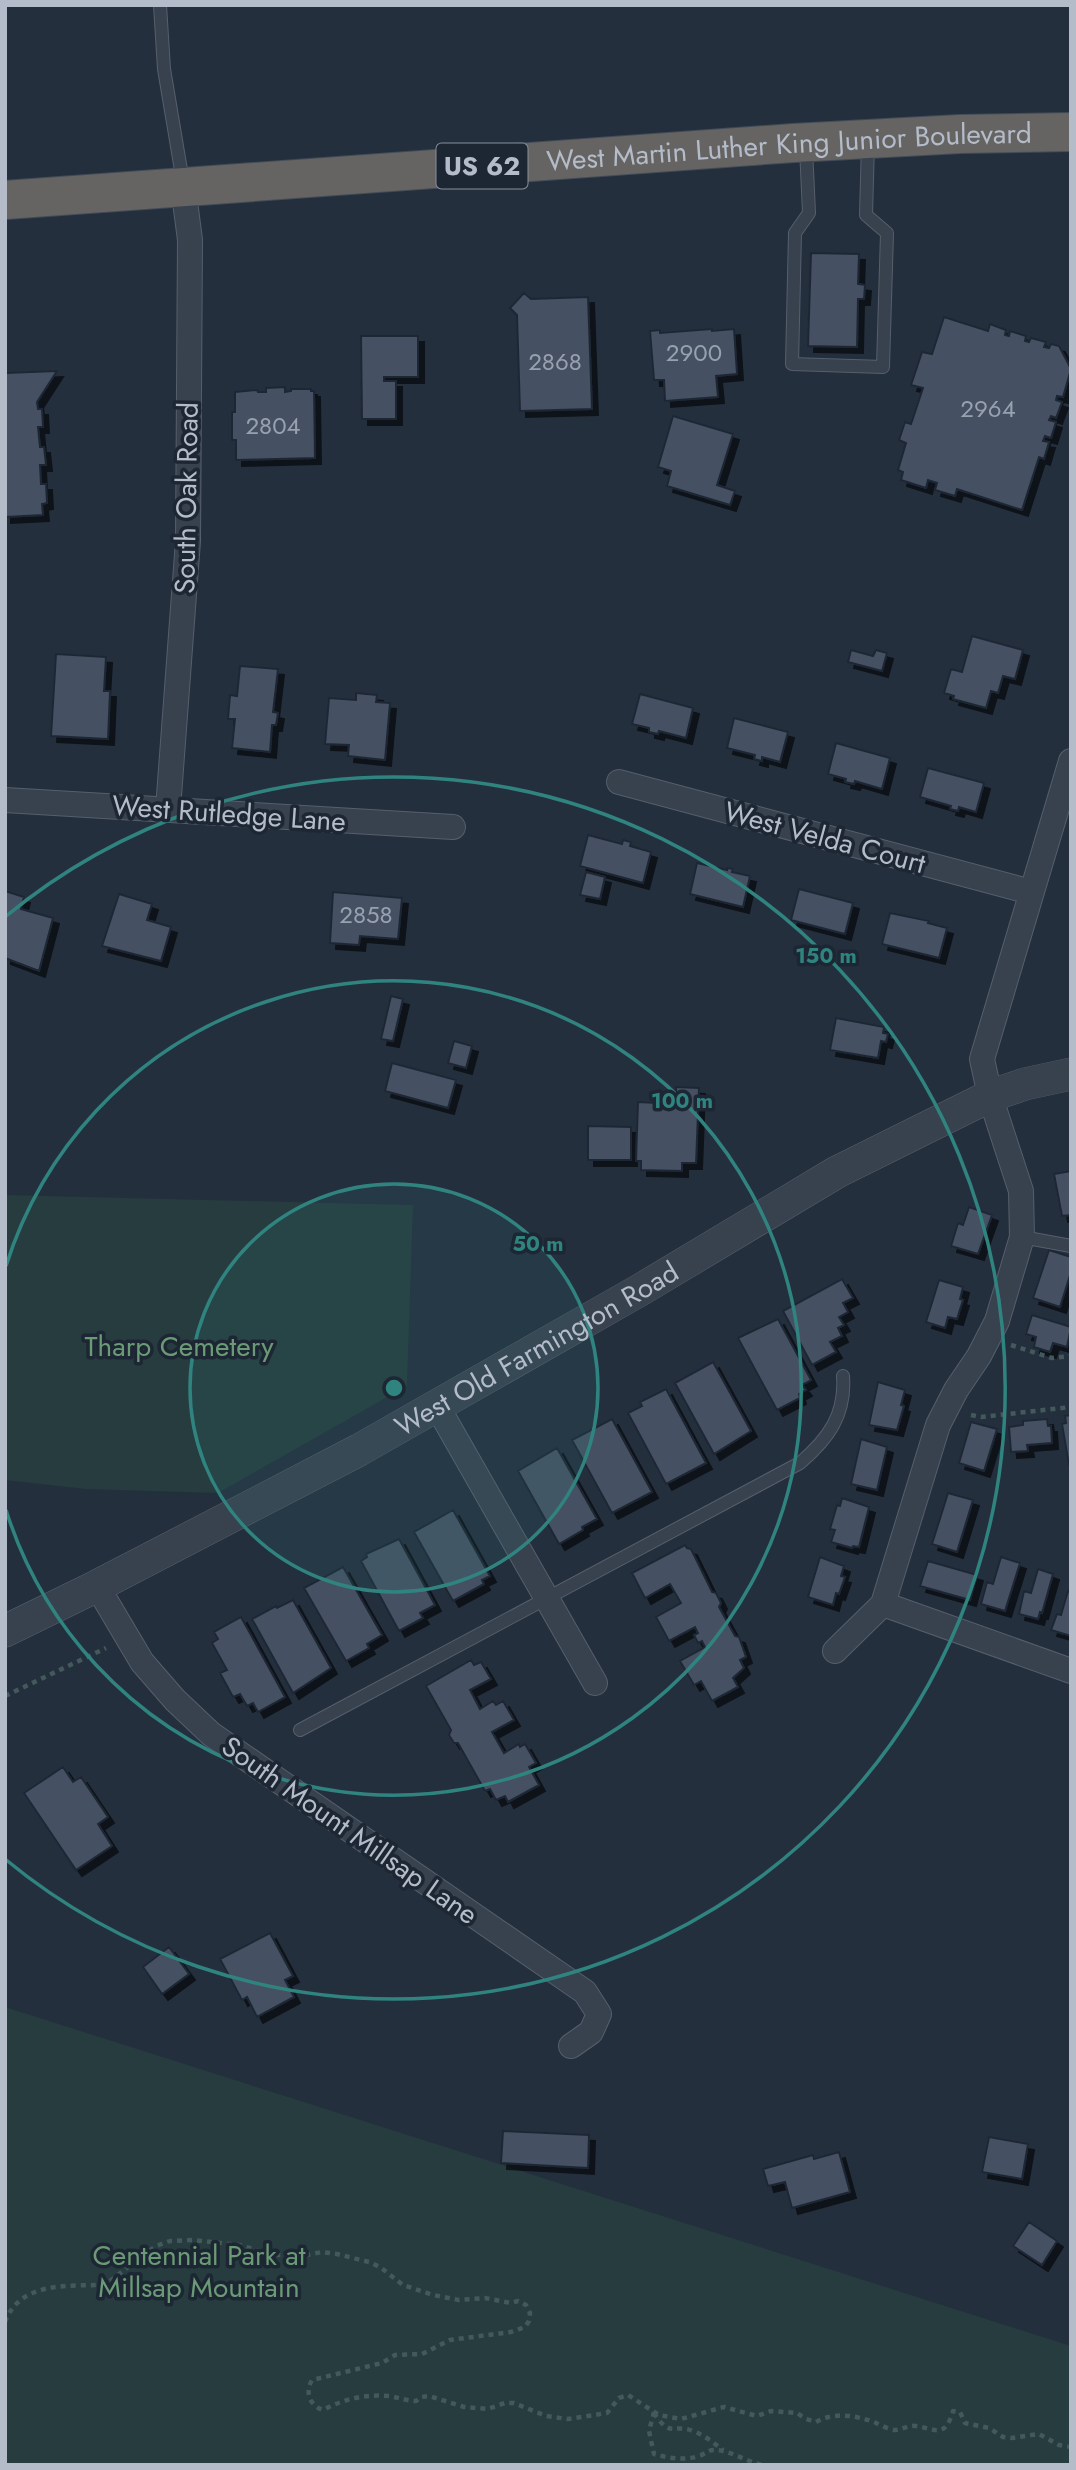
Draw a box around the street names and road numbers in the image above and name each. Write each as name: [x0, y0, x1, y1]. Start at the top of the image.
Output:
street label: West Martin Luther King Junior Boulevard: [545, 113, 1032, 182]
road number: US 62: [436, 144, 528, 188]
street label: South Oak Road: [164, 402, 209, 594]
street label: West Rutledge Lane: [111, 785, 347, 842]
street label: West Velda Court: [720, 791, 930, 884]
street label: West Old Farmington Road: [387, 1252, 686, 1447]
street label: South Mount Millsap Lane: [213, 1726, 486, 1935]

